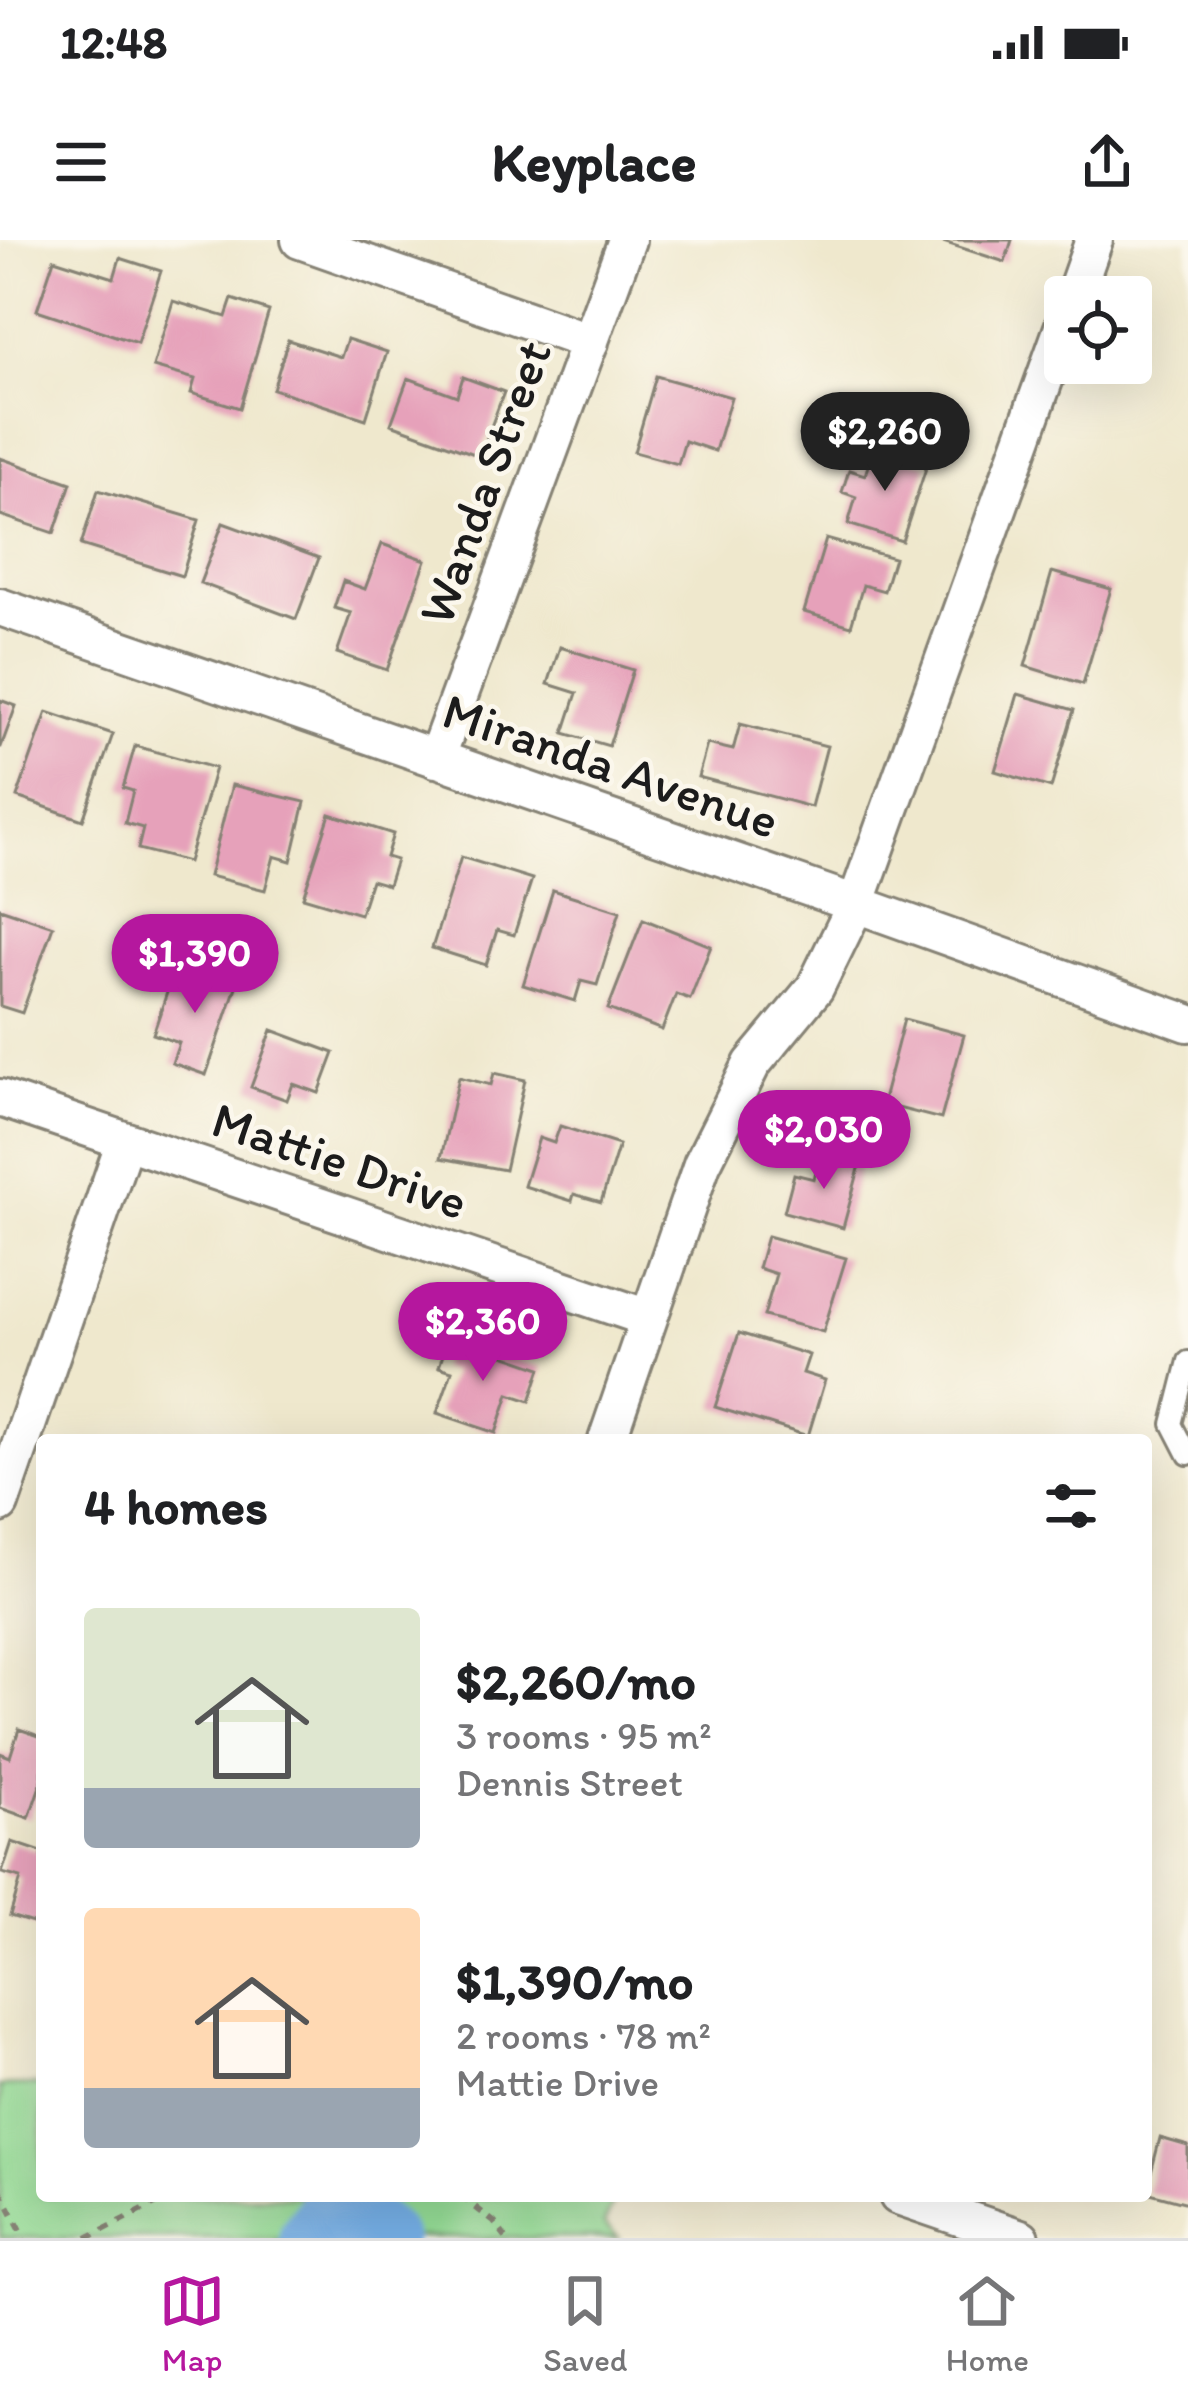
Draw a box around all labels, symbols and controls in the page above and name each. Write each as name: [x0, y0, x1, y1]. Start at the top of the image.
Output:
text: 12:48: [60, 15, 167, 69]
icon: menu: [48, 129, 114, 195]
icon: share: [1074, 129, 1140, 195]
text: Keyplace: [491, 130, 697, 195]
map controls: [1044, 276, 1152, 384]
button: locate: [1044, 276, 1152, 384]
street label: Wanda Street: [405, 332, 564, 632]
pin: $2,260: [787, 392, 983, 494]
text: $2,260: [828, 407, 942, 454]
street label: Miranda Avenue: [435, 680, 787, 851]
pin: $1,390: [97, 914, 293, 1016]
text: $1,390: [139, 929, 251, 976]
street label: Mattie Drive: [204, 1088, 475, 1233]
pin: $2,030: [726, 1090, 922, 1192]
text: $2,030: [765, 1105, 883, 1152]
pin: $2,360: [385, 1282, 581, 1384]
text: $2,360: [425, 1297, 541, 1344]
icon: filters: [1038, 1473, 1104, 1539]
text: 4 homes: [84, 1476, 268, 1537]
text: $2,260/mo: [456, 1651, 696, 1712]
icon: home: [180, 1656, 324, 1800]
text: 3 rooms · 95 m²: [456, 1712, 712, 1759]
text: Dennis Street: [456, 1759, 683, 1806]
text: $1,390/mo: [456, 1951, 694, 2012]
icon: home: [180, 1956, 324, 2100]
text: 2 rooms · 78 m²: [456, 2012, 711, 2059]
text: Mattie Drive: [456, 2059, 659, 2106]
tab: Map: [159, 2268, 225, 2379]
tab: Saved: [543, 2268, 627, 2379]
tab: Home: [946, 2268, 1029, 2379]

